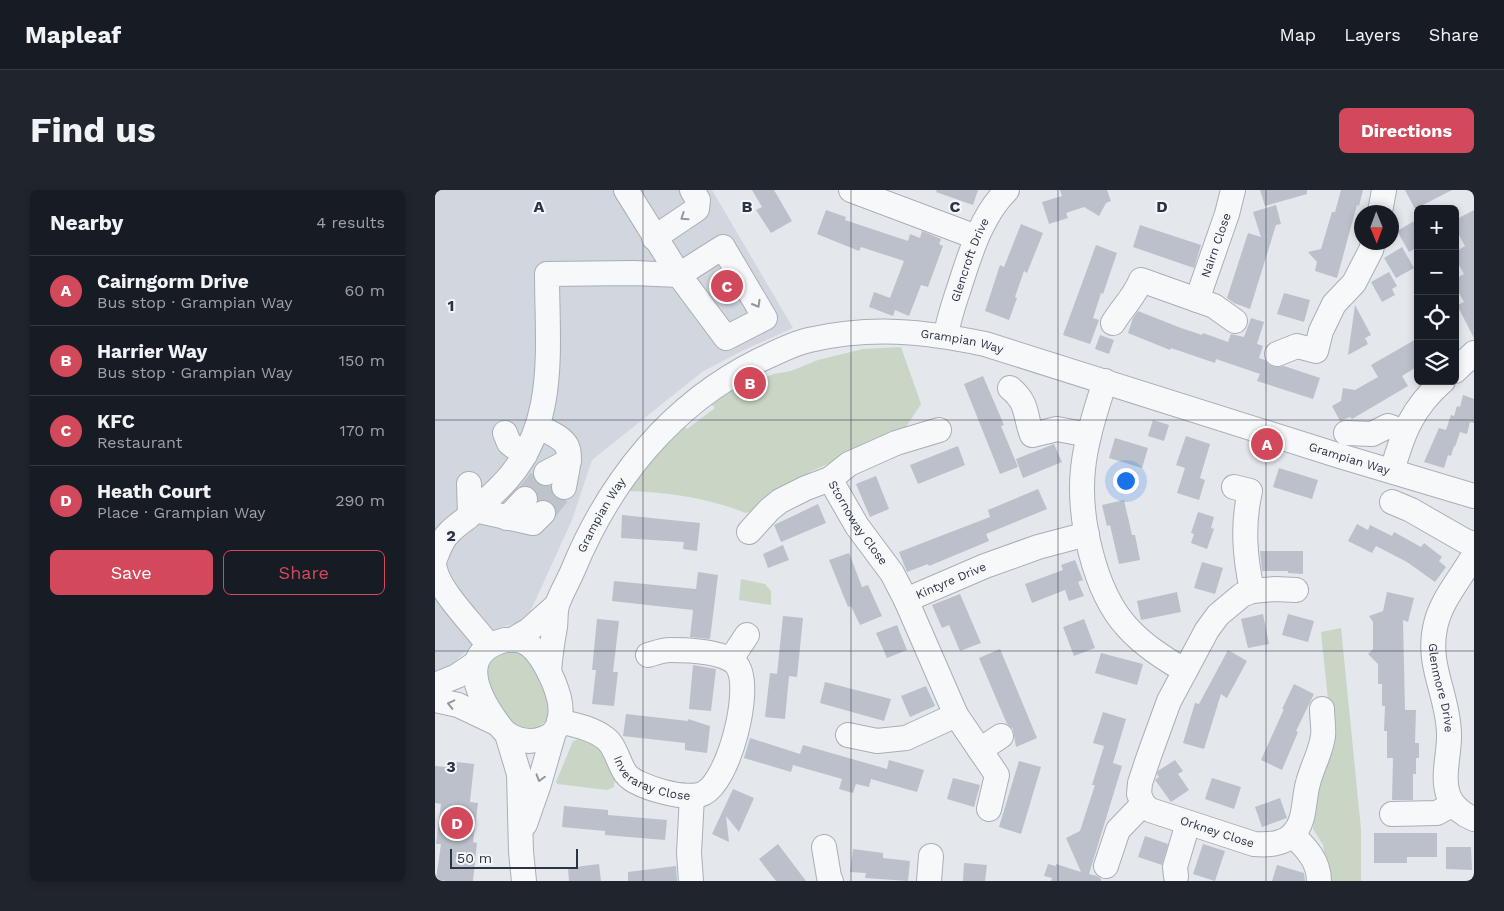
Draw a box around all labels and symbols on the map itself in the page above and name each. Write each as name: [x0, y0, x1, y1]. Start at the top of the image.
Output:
text: A: [534, 197, 545, 216]
text: B: [742, 197, 753, 216]
text: C: [950, 197, 961, 216]
text: D: [1156, 197, 1168, 216]
north arrow: [1354, 205, 1399, 250]
one-way arrow: [681, 211, 690, 221]
street label: Nairn Close: [1198, 211, 1234, 279]
street label: Glencroft Drive: [948, 215, 992, 304]
pin: C: [711, 267, 743, 305]
text: 1: [448, 296, 454, 315]
one-way arrow: [751, 299, 761, 308]
street label: Grampian Way: [920, 327, 1006, 357]
pin: B: [734, 364, 766, 402]
pin: A: [1251, 425, 1283, 463]
street label: Grampian Way: [1307, 440, 1392, 478]
your location: [1113, 468, 1139, 494]
street label: Grampian Way: [575, 474, 629, 555]
street label: Stornoway Close: [825, 478, 891, 568]
text: 2: [446, 526, 456, 545]
street label: Kintyre Drive: [914, 559, 988, 602]
street label: Glenmore Drive: [1426, 643, 1456, 733]
one-way arrow: [446, 699, 455, 710]
street label: Inveraray Close: [611, 753, 691, 803]
text: 3: [446, 757, 456, 776]
one-way arrow: [536, 774, 546, 782]
pin: D: [441, 804, 473, 842]
street label: Orkney Close: [1178, 813, 1256, 851]
scale bar: [450, 846, 577, 869]

